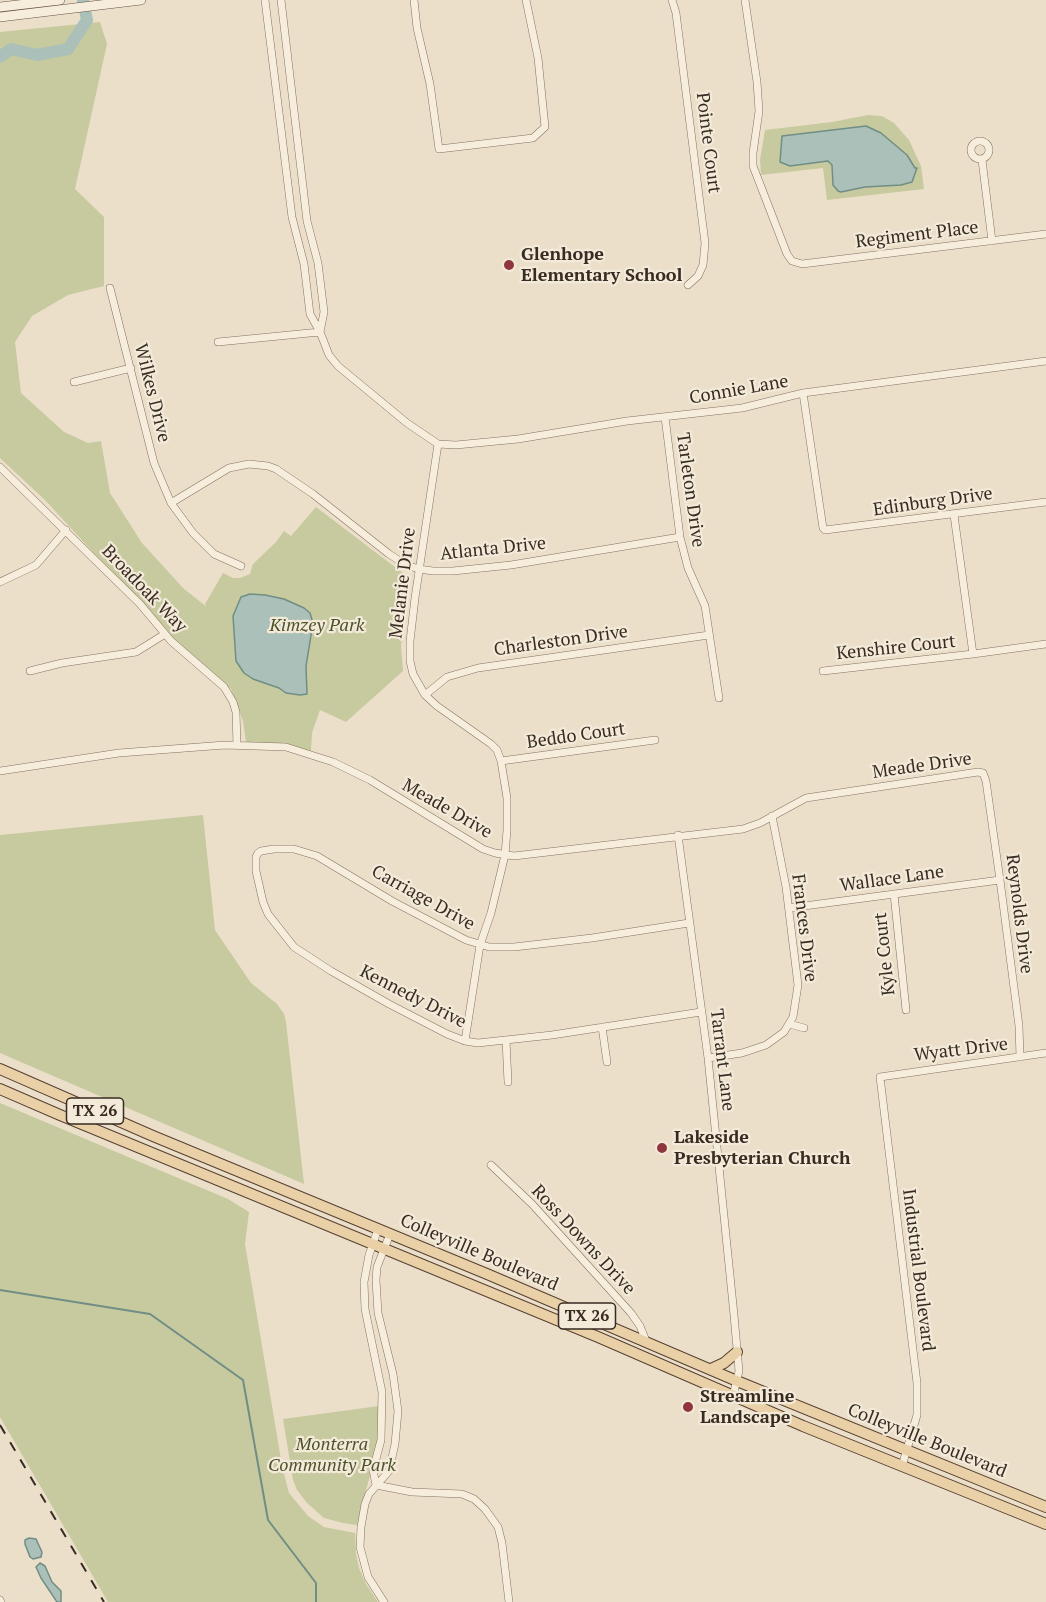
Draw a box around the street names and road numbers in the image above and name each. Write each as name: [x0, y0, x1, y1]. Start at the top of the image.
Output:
street label: Pointe Court: [691, 91, 725, 195]
street label: Regiment Place: [854, 217, 980, 253]
street label: Wilkes Drive: [129, 341, 175, 445]
street label: Connie Lane: [688, 371, 790, 409]
street label: Tarleton Drive: [671, 431, 709, 549]
street label: Edinburg Drive: [872, 483, 994, 521]
street label: Melanie Drive: [385, 526, 421, 640]
street label: Atlanta Drive: [439, 533, 547, 565]
street label: Broadoak Way: [97, 541, 191, 637]
street label: Charleston Drive: [493, 621, 629, 661]
street label: Kenshire Court: [835, 631, 957, 665]
street label: Beddo Court: [525, 718, 627, 754]
street label: Meade Drive: [871, 748, 973, 784]
street label: Meade Drive: [398, 775, 496, 843]
street label: Reynolds Drive: [1001, 853, 1037, 975]
street label: Carriage Drive: [368, 861, 478, 935]
street label: Wallace Lane: [839, 861, 945, 897]
street label: Frances Drive: [787, 873, 821, 983]
street label: Kyle Court: [870, 911, 900, 997]
street label: Kennedy Drive: [356, 961, 470, 1033]
street label: Tarrant Lane: [705, 1008, 739, 1112]
street label: Wyatt Drive: [913, 1034, 1009, 1066]
road number: TX 26: [66, 1098, 124, 1124]
street label: Ross Downs Drive: [527, 1181, 639, 1299]
street label: Industrial Boulevard: [897, 1187, 939, 1353]
street label: Colleyville Boulevard: [397, 1210, 561, 1296]
road number: TX 26: [558, 1303, 616, 1329]
street label: Colleyville Boulevard: [844, 1399, 1010, 1483]

